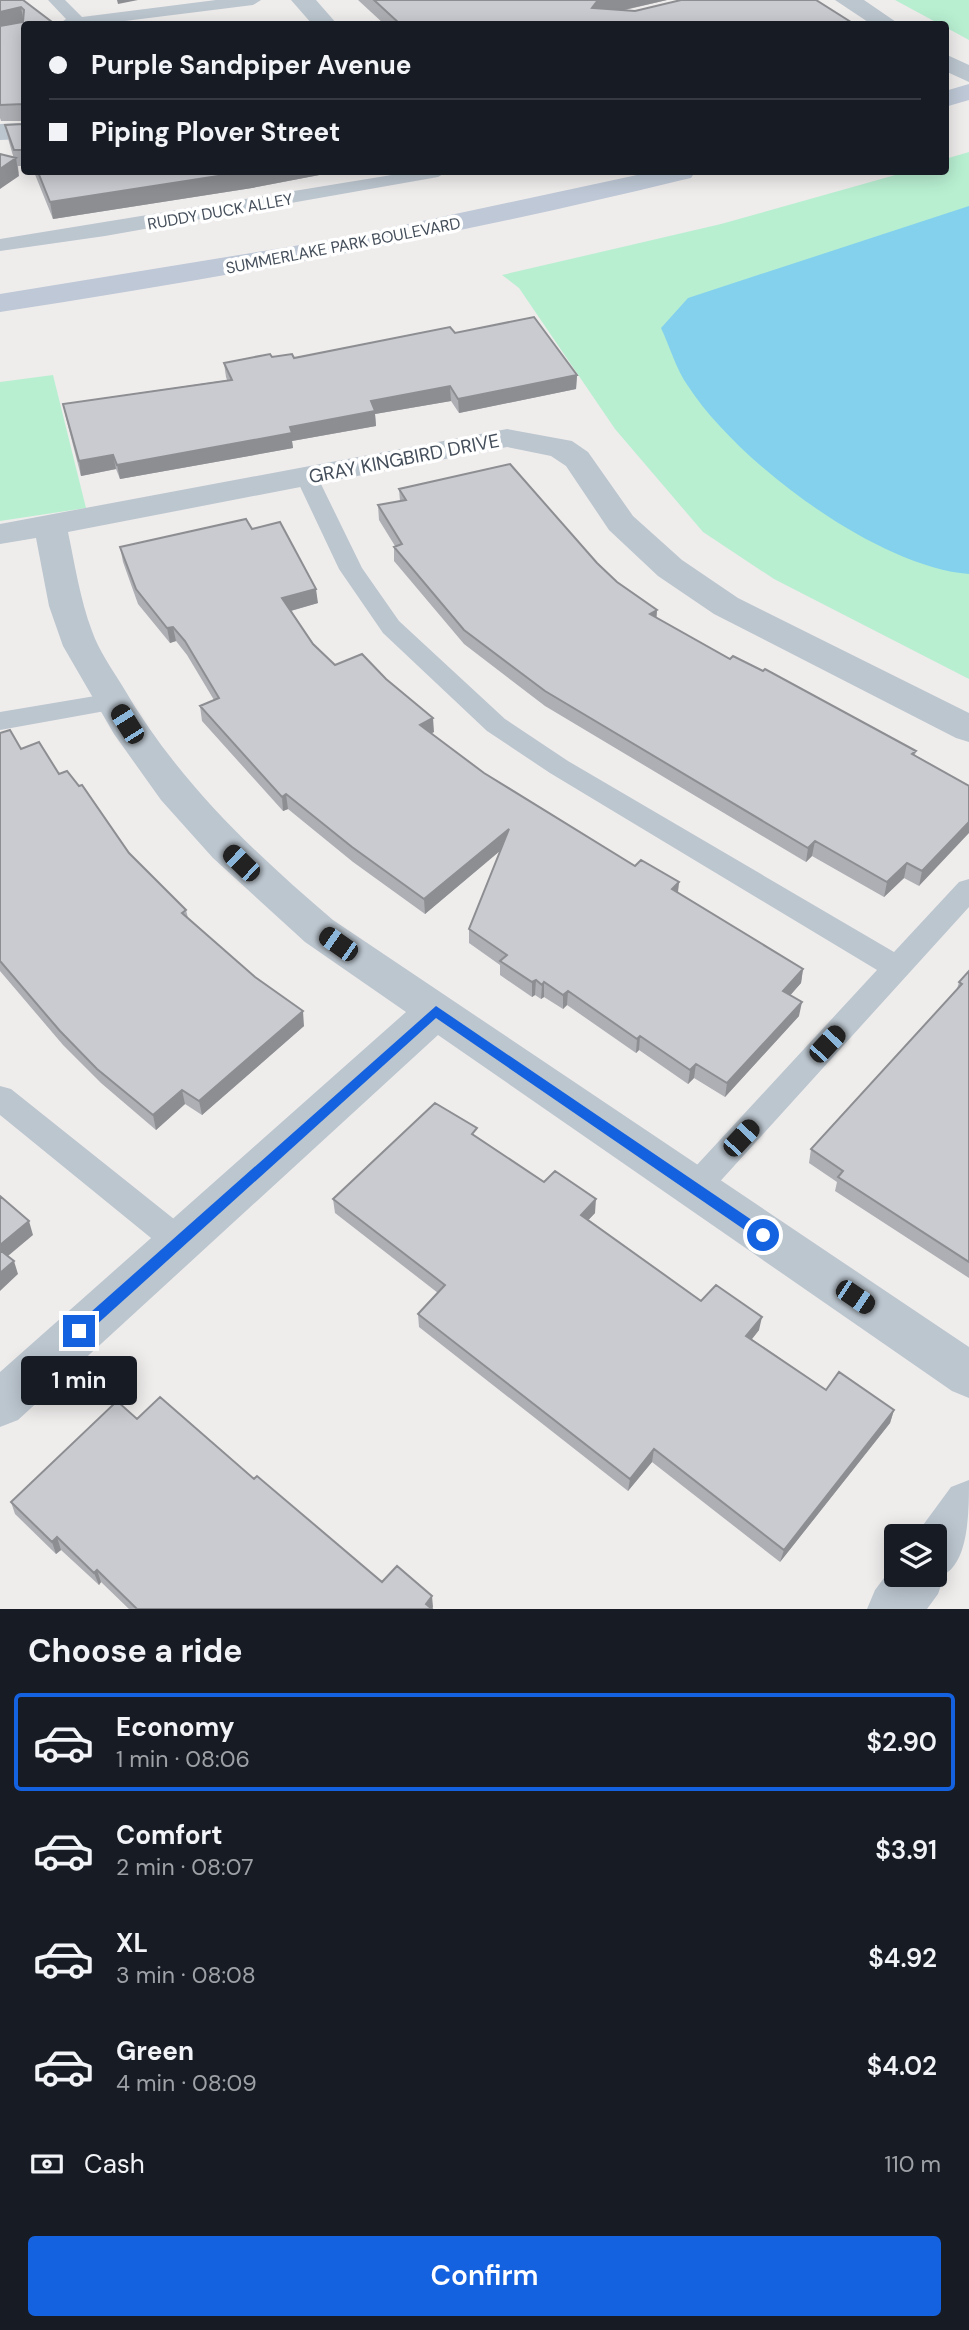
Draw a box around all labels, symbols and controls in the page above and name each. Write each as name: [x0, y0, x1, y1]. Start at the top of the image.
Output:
text: Purple Sandpiper Avenue: [91, 48, 411, 82]
text: Piping Plover Street: [91, 115, 340, 149]
street label: RUDDY DUCK ALLEY: [146, 188, 294, 235]
street label: SUMMERLAKE PARK BOULEVARD: [224, 212, 462, 279]
street label: GRAY KINGBIRD DRIVE: [307, 428, 502, 489]
car: [107, 701, 148, 747]
car: [219, 841, 264, 885]
car: [315, 923, 362, 965]
car: [805, 1021, 850, 1067]
car: [719, 1115, 764, 1161]
route start: [747, 1219, 779, 1251]
car: [832, 1277, 879, 1317]
route end: [63, 1315, 95, 1347]
callout: 1 min: [21, 1356, 137, 1404]
text: 1 min: [52, 1365, 106, 1395]
map controls: [884, 1524, 947, 1587]
button: layers: [884, 1524, 947, 1587]
text: Choose a ride: [28, 1630, 243, 1672]
text: Economy: [116, 1710, 234, 1744]
icon: car: [32, 1711, 95, 1774]
text: $2.90: [867, 1725, 937, 1759]
text: 1 min · 08:06: [116, 1744, 250, 1774]
text: Comfort: [116, 1818, 222, 1852]
icon: car: [32, 1819, 95, 1882]
text: $3.91: [875, 1833, 937, 1867]
text: 2 min · 08:07: [116, 1852, 253, 1882]
text: XL: [116, 1926, 148, 1960]
icon: car: [32, 1927, 95, 1990]
text: $4.92: [868, 1941, 937, 1975]
text: 3 min · 08:08: [116, 1960, 256, 1990]
text: Green: [116, 2034, 194, 2068]
icon: car: [32, 2035, 95, 2098]
text: $4.02: [867, 2049, 937, 2083]
text: 4 min · 08:09: [116, 2068, 257, 2098]
icon: cash: [28, 2145, 66, 2183]
text: Cash: [84, 2147, 145, 2181]
text: 110 m: [884, 2149, 941, 2179]
button: Confirm: [28, 2236, 941, 2316]

